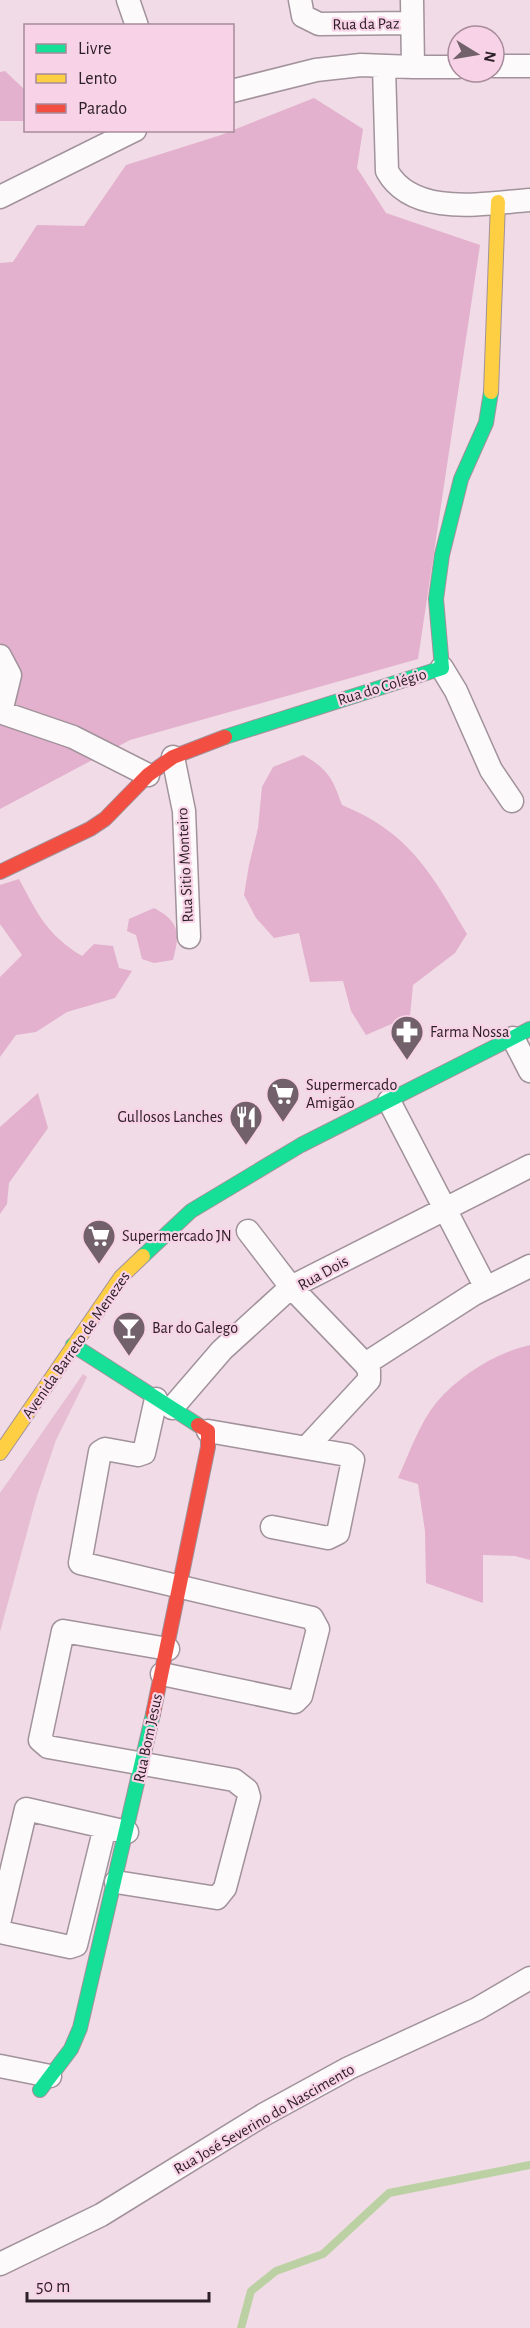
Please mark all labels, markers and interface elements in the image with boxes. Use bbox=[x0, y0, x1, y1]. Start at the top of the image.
street label: Rua da Paz bbox=[332, 15, 400, 33]
legend bbox=[24, 24, 234, 132]
north arrow bbox=[446, 24, 506, 84]
text: Livre bbox=[78, 40, 112, 58]
text: N bbox=[481, 50, 499, 64]
text: Lento bbox=[78, 70, 117, 88]
text: Parado bbox=[78, 100, 127, 118]
street label: Rua do Colégio bbox=[336, 666, 428, 708]
street label: Rua Sitio Monteiro bbox=[174, 807, 196, 923]
pharmacy icon: Farma Nossa bbox=[389, 1014, 425, 1061]
place label: Farma Nossa bbox=[430, 1024, 509, 1040]
supermarket icon: Supermercado Amigão bbox=[265, 1076, 301, 1123]
place label: Supermercado Amigão bbox=[306, 1077, 397, 1111]
restaurant icon: Gullosos Lanches bbox=[228, 1099, 264, 1146]
place label: Gullosos Lanches bbox=[118, 1109, 223, 1125]
supermarket icon: Supermercado JN bbox=[81, 1218, 117, 1265]
place label: Supermercado JN bbox=[122, 1228, 232, 1244]
street label: Rua Dois bbox=[295, 1253, 351, 1293]
street label: Avenida Barreto de Menezes bbox=[19, 1268, 133, 1421]
bar icon: Bar do Galego bbox=[111, 1310, 147, 1357]
place label: Bar do Galego bbox=[152, 1320, 238, 1336]
street label: Rua Bom Jesus bbox=[131, 1692, 165, 1784]
street label: Rua José Severino do Nascimento bbox=[171, 2061, 357, 2177]
scale bar bbox=[27, 2265, 208, 2303]
text: 50 m bbox=[36, 2278, 70, 2296]

